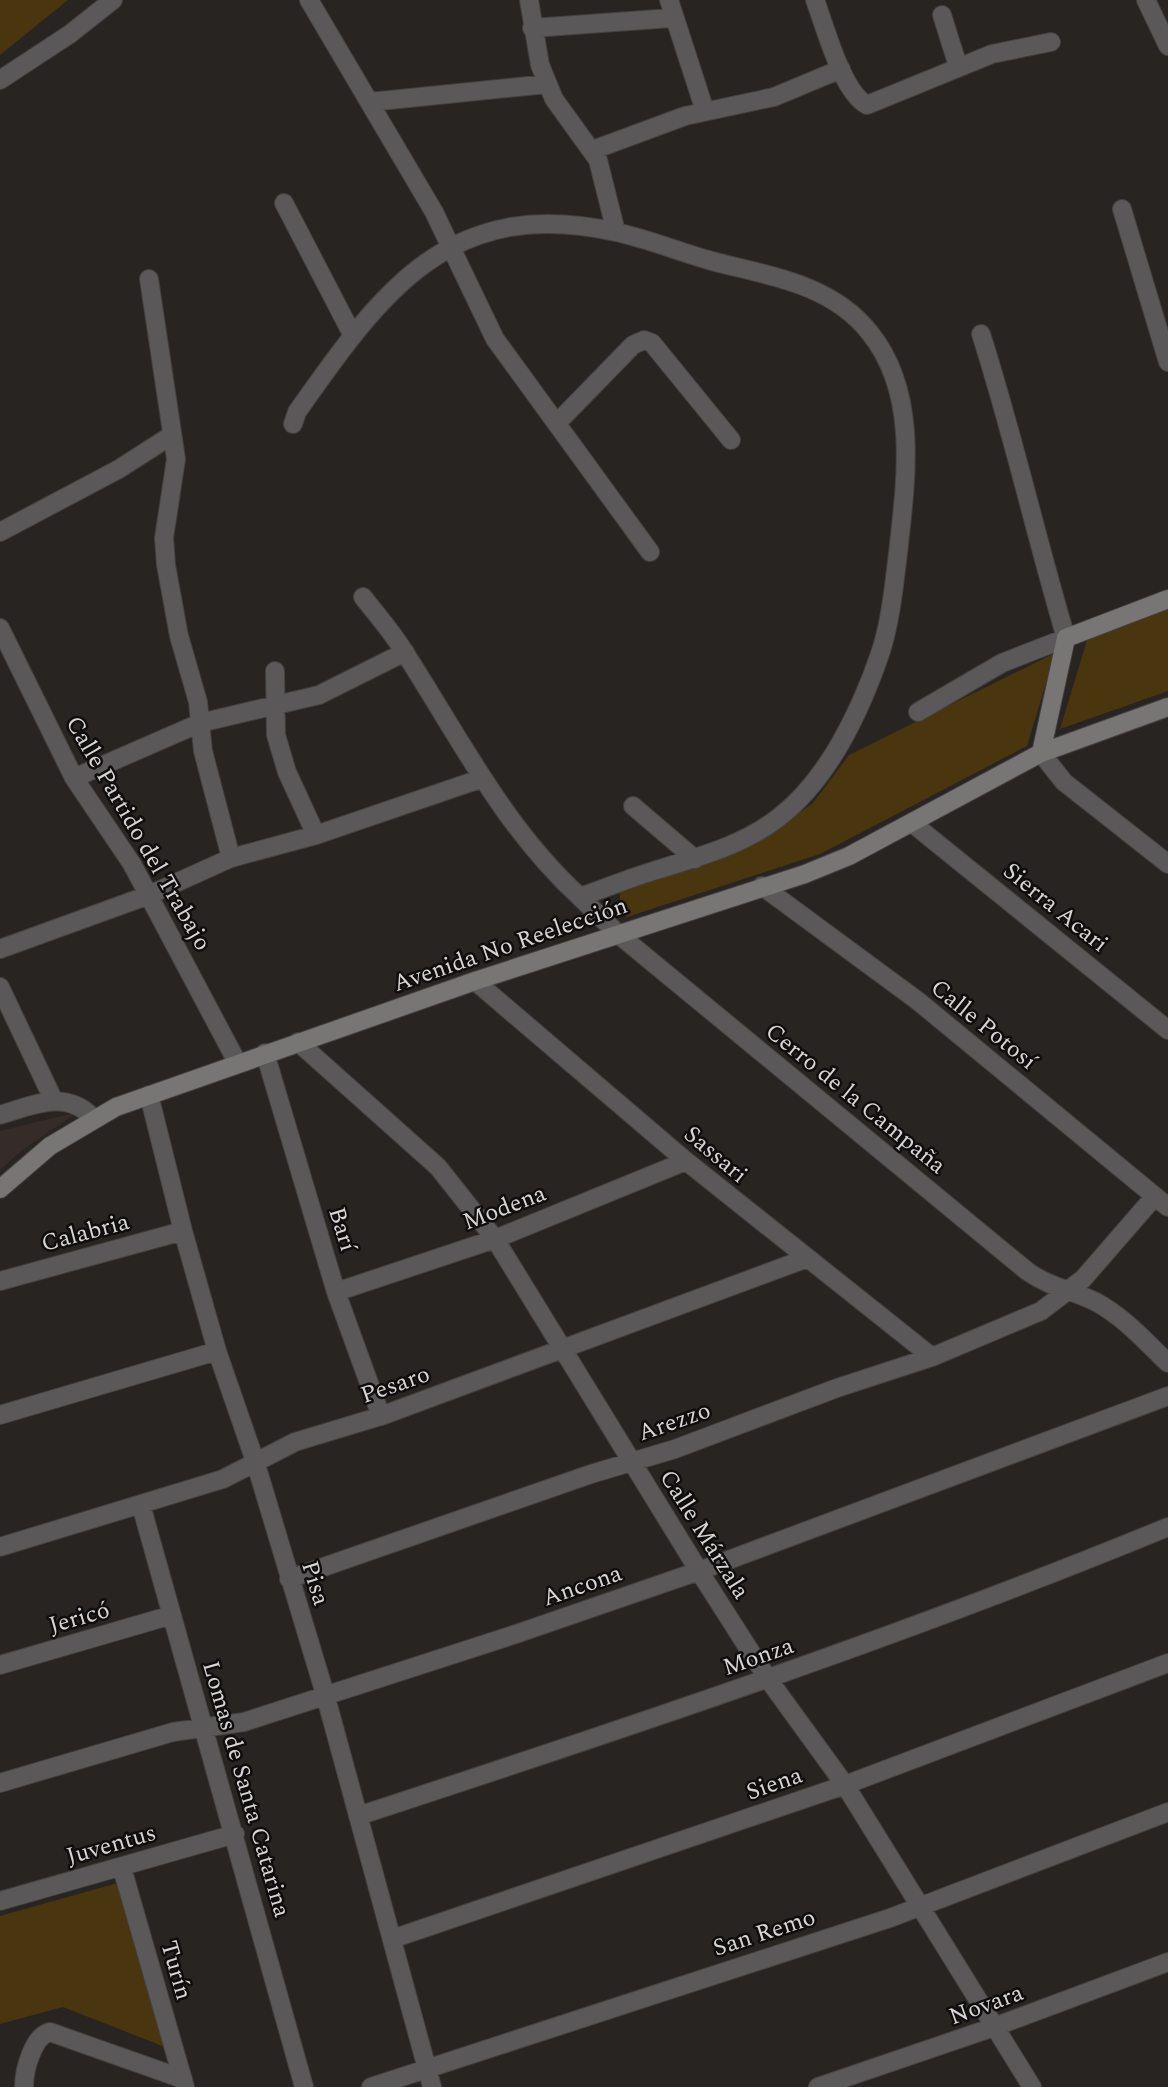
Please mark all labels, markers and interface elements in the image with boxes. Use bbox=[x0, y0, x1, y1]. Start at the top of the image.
street label: Calle Partido del Trabajo bbox=[56, 709, 220, 958]
street label: Sierra Acari bbox=[995, 854, 1116, 962]
street label: Avenida No Reelección bbox=[388, 888, 633, 1002]
street label: Calle Potosí bbox=[922, 971, 1046, 1080]
street label: Cerro de la Campaña bbox=[757, 1014, 954, 1183]
street label: Sassari bbox=[675, 1117, 755, 1192]
street label: Modena bbox=[457, 1175, 552, 1240]
street label: Barí bbox=[318, 1203, 366, 1257]
street label: Calabria bbox=[37, 1204, 134, 1262]
street label: Pesaro bbox=[356, 1356, 435, 1414]
street label: Arezzo bbox=[633, 1393, 716, 1451]
street label: Calle Márzala bbox=[650, 1463, 759, 1607]
street label: Ancona bbox=[538, 1555, 627, 1616]
street label: Pisa bbox=[291, 1557, 339, 1610]
street label: Jericó bbox=[45, 1592, 114, 1644]
street label: Monza bbox=[718, 1628, 799, 1686]
street label: Lomas de Santa Catarina bbox=[192, 1657, 300, 1922]
street label: Siena bbox=[741, 1757, 808, 1810]
street label: Juventus bbox=[62, 1815, 160, 1875]
street label: San Remo bbox=[708, 1899, 820, 1966]
street label: Turín bbox=[150, 1936, 202, 2004]
street label: Novara bbox=[944, 1975, 1029, 2035]

